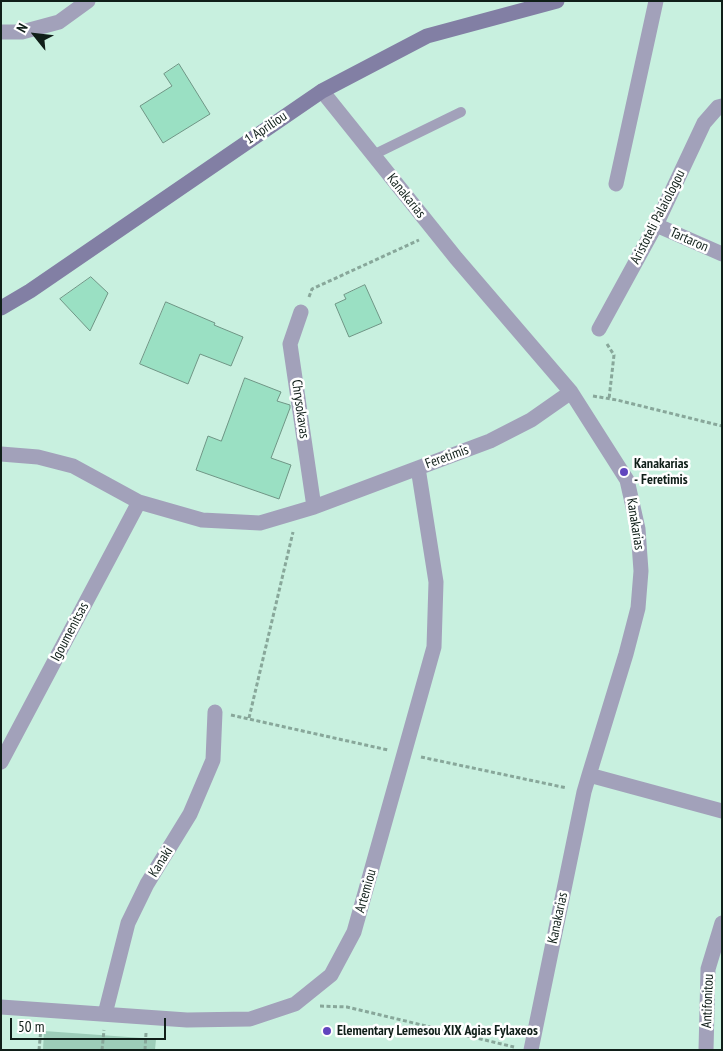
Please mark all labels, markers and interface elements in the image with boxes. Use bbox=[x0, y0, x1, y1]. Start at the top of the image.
north arrow bbox=[10, 10, 60, 60]
text: N bbox=[12, 20, 32, 35]
street label: 1 Apriliou bbox=[242, 108, 290, 148]
street label: Aristoteli Palaiologou bbox=[627, 167, 689, 267]
street label: Kanakarias bbox=[383, 170, 429, 222]
street label: Tartaron bbox=[667, 224, 711, 256]
street label: Chrysokavas bbox=[288, 378, 312, 440]
street label: Feretimis bbox=[423, 441, 471, 473]
place label: Kanakarias - Feretimis bbox=[634, 456, 688, 488]
marker: Kanakarias - Feretimis bbox=[618, 466, 630, 478]
street label: Kanakarias bbox=[623, 497, 647, 551]
street label: Igoumenitsas bbox=[47, 600, 93, 664]
street label: Kanaki bbox=[145, 844, 177, 880]
street label: Artemiou bbox=[352, 867, 380, 915]
street label: Kanakarias bbox=[544, 891, 572, 945]
street label: Antifonitou bbox=[699, 974, 717, 1028]
scale bar bbox=[12, 1008, 169, 1040]
text: 50 m bbox=[18, 1017, 44, 1036]
place label: Elementary Lemesou XIX Agias Fylaxeos bbox=[337, 1023, 538, 1039]
marker: Elementary Lemesou XIX Agias Fylaxeos bbox=[321, 1025, 333, 1037]

